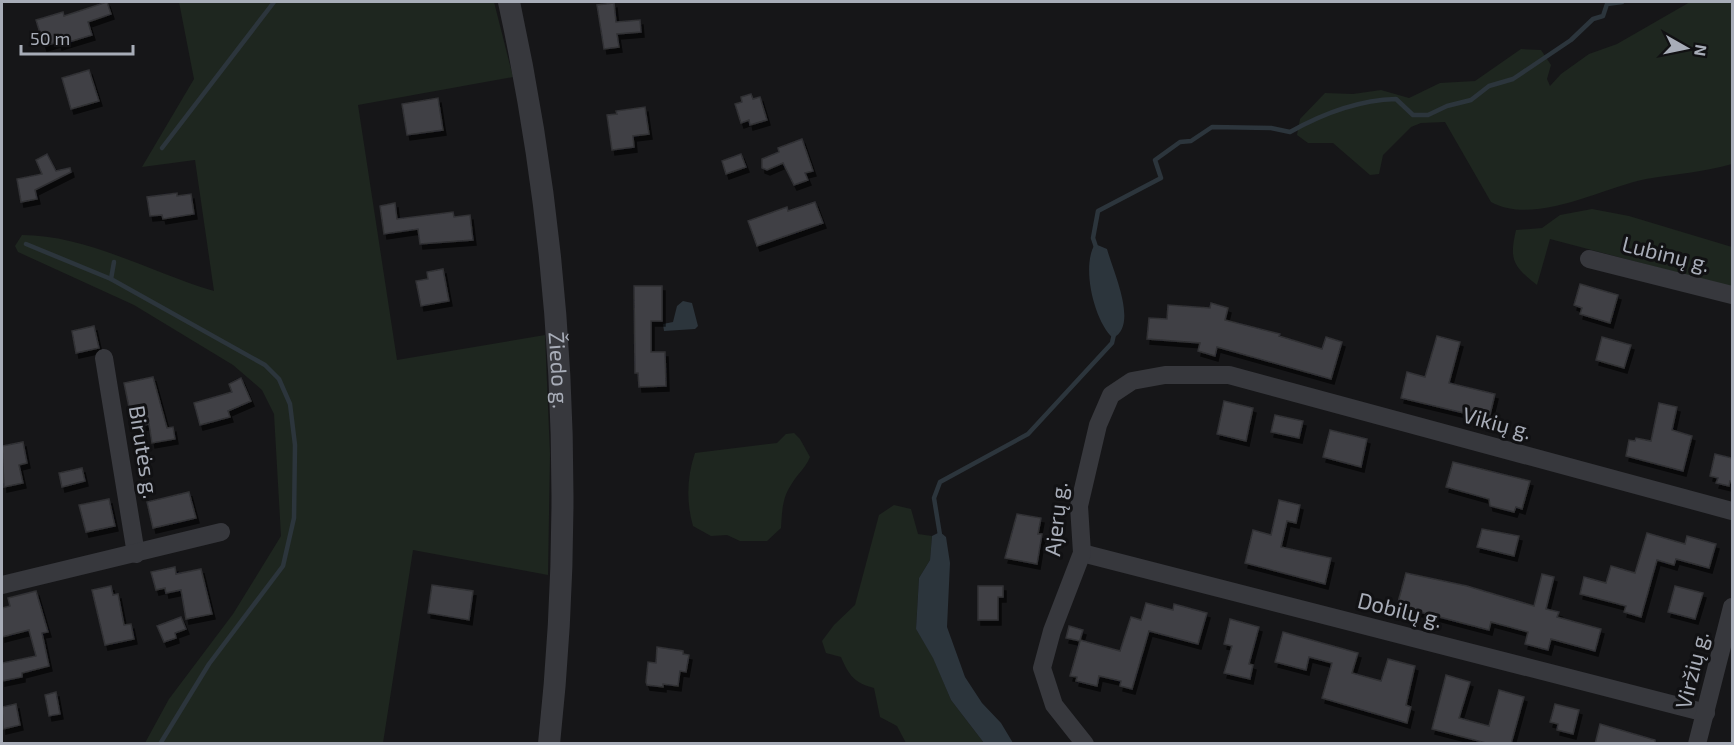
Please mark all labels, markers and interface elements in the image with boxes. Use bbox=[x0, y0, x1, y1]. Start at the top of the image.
scale bar bbox=[21, 18, 134, 56]
north arrow bbox=[1656, 18, 1716, 78]
text: 50 m bbox=[30, 27, 70, 49]
text: N bbox=[1691, 43, 1712, 58]
street label: Lubinų g. bbox=[1620, 230, 1713, 276]
street label: Žiedo g. bbox=[545, 331, 575, 409]
street label: Vikių g. bbox=[1460, 400, 1535, 444]
street label: Birutės g. bbox=[125, 403, 165, 500]
street label: Ajerų g. bbox=[1038, 480, 1073, 557]
street label: Dobilų g. bbox=[1355, 586, 1445, 632]
street label: Viržių g. bbox=[1669, 628, 1713, 711]

